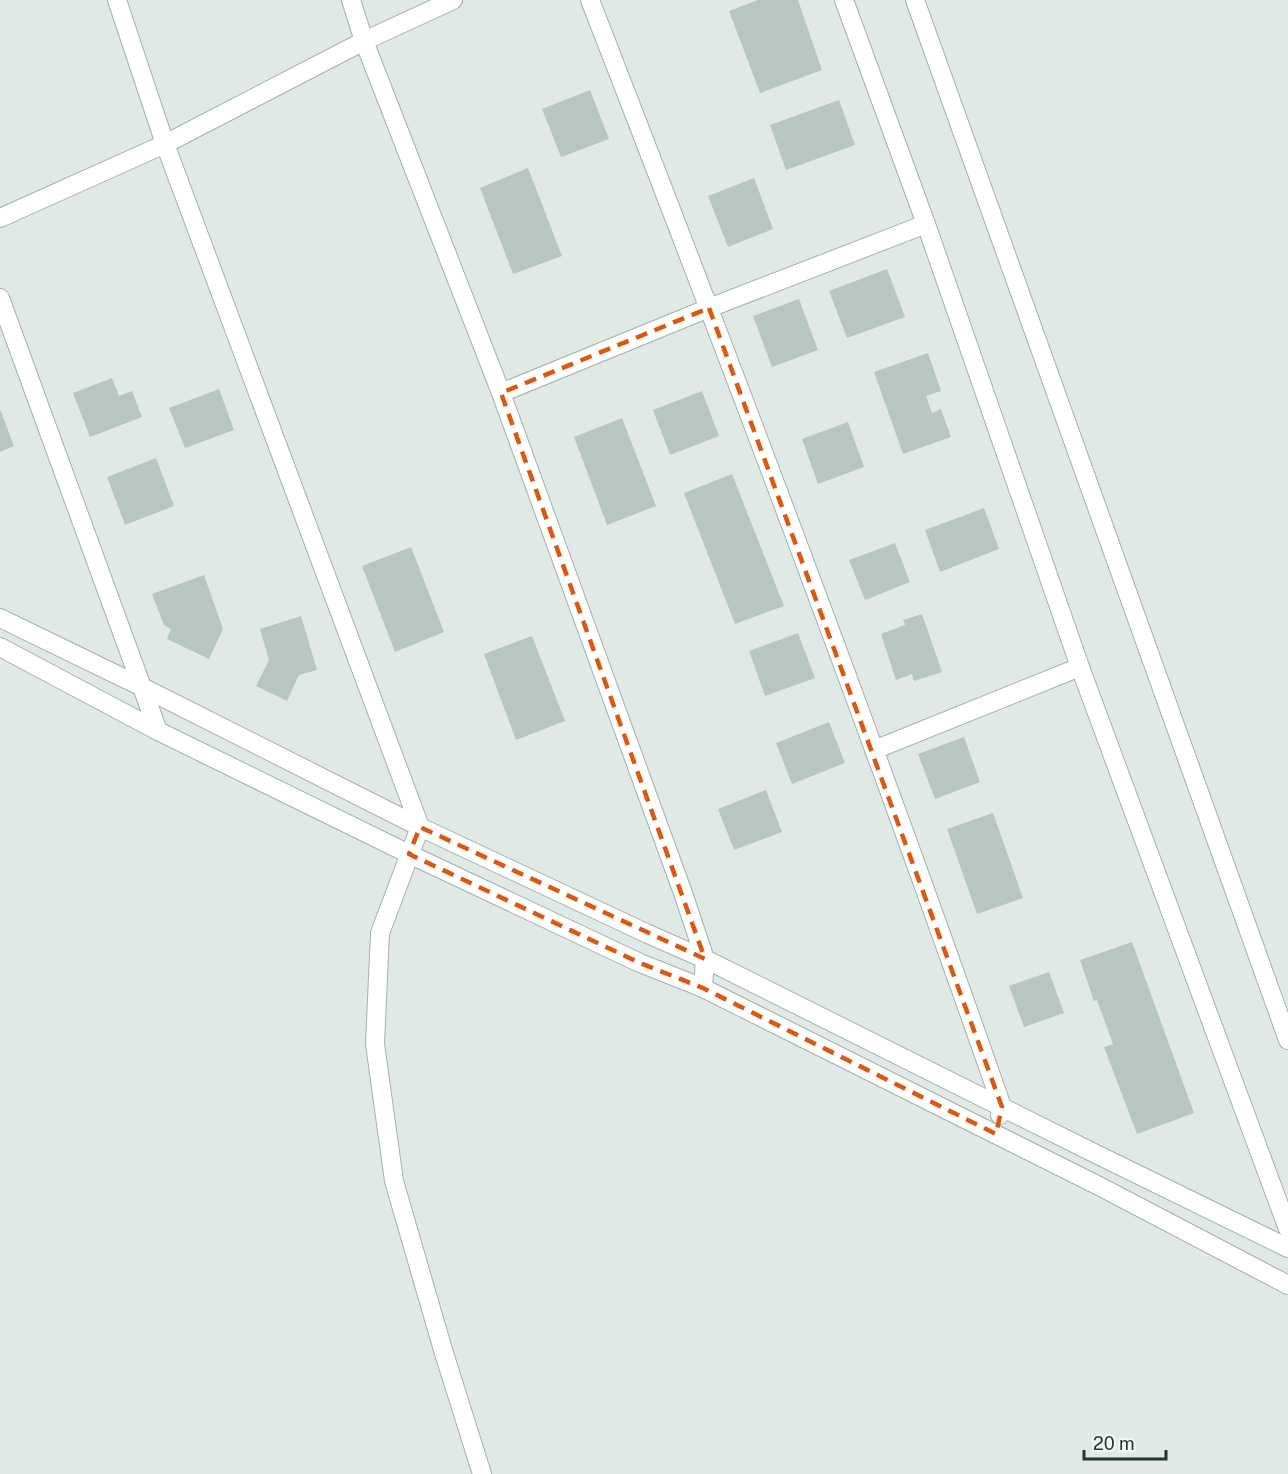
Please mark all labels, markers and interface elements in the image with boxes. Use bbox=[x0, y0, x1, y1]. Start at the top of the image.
scale bar bbox=[1084, 1423, 1166, 1461]
text: 20 m bbox=[1093, 1433, 1135, 1454]

